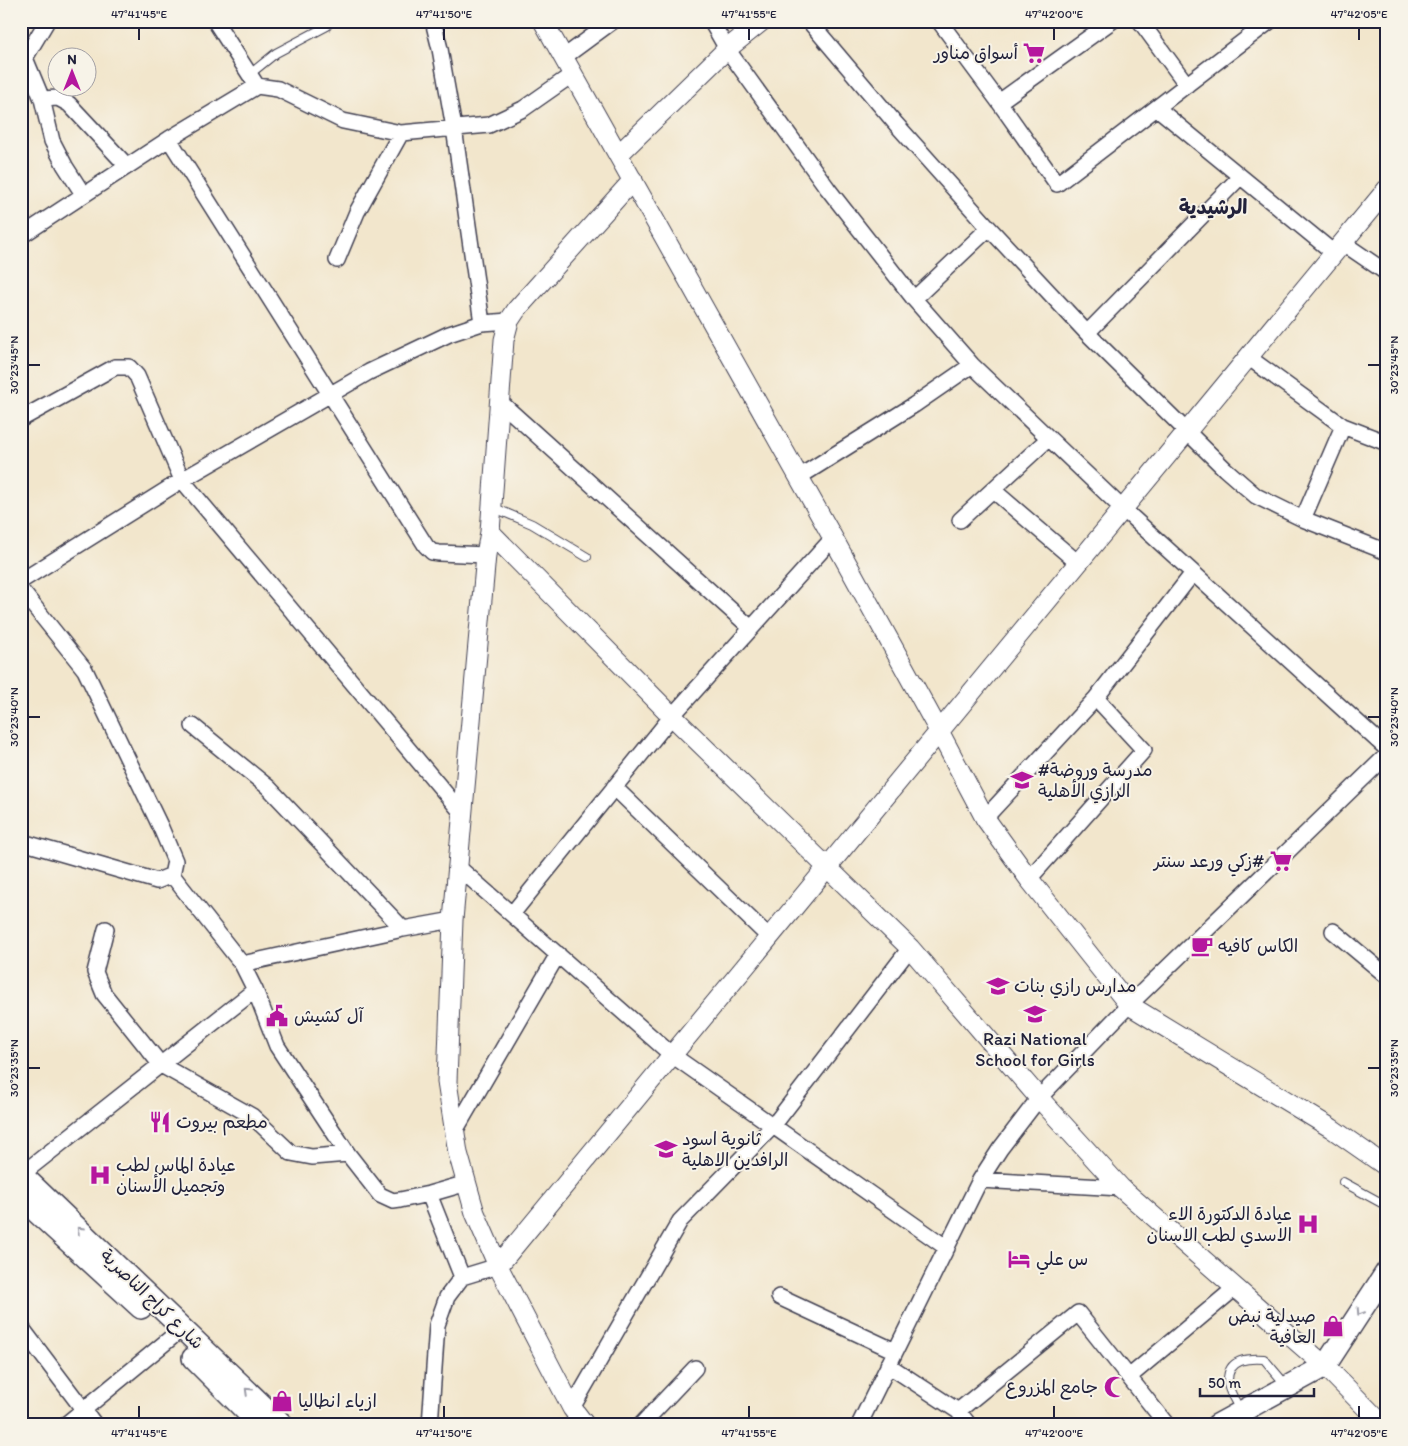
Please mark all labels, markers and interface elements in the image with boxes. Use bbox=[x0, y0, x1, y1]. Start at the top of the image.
text: 47°41'45"E bbox=[111, 7, 167, 21]
text: 47°41'50"E bbox=[416, 7, 473, 21]
text: 47°41'55"E bbox=[721, 7, 777, 21]
text: 47°42'00"E bbox=[1025, 7, 1083, 21]
text: 47°42'05"E bbox=[1330, 7, 1388, 21]
supermarket icon: أسواق مناور bbox=[1021, 40, 1047, 66]
place label: أسواق مناور bbox=[932, 42, 1019, 64]
north arrow bbox=[48, 48, 98, 98]
text: N bbox=[67, 51, 77, 68]
district label: الرشيدية bbox=[1179, 195, 1247, 219]
text: 30°23'45"N bbox=[7, 336, 21, 394]
text: 30°23'45"N bbox=[1387, 336, 1401, 394]
text: 30°23'40"N bbox=[7, 687, 21, 747]
text: 30°23'40"N bbox=[1387, 687, 1401, 747]
place label: #مدرسة وروضة الرازي الأهلية bbox=[1038, 759, 1153, 804]
school or university icon: #مدرسة وروضة الرازي الأهلية bbox=[1009, 767, 1035, 793]
supermarket icon: زكي ورعد سنتر# bbox=[1268, 848, 1294, 874]
place label: زكي ورعد سنتر# bbox=[1152, 850, 1264, 877]
cafe icon: الكاس كافيه bbox=[1189, 933, 1215, 959]
place label: الكاس كافيه bbox=[1218, 935, 1298, 957]
school or university icon: مدارس رازي بنات bbox=[985, 973, 1011, 999]
place label: مدارس رازي بنات bbox=[1014, 975, 1137, 999]
school or university icon: Razi National School for Girls bbox=[1022, 1001, 1048, 1027]
public building icon: آل كشيش bbox=[264, 1003, 290, 1029]
place label: آل كشيش bbox=[294, 1005, 365, 1027]
place label: Razi National School for Girls bbox=[975, 1028, 1095, 1071]
text: 30°23'35"N bbox=[7, 1039, 21, 1097]
text: 30°23'35"N bbox=[1387, 1039, 1401, 1097]
restaurant icon: مطعم بيروت bbox=[147, 1109, 173, 1135]
place label: مطعم بيروت bbox=[176, 1111, 268, 1136]
place label: ثانوية اسود الرافدين الاهلية bbox=[682, 1128, 788, 1171]
school or university icon: ثانوية اسود الرافدين الاهلية bbox=[653, 1136, 679, 1162]
place label: عيادة الماس لطب وتجميل الأسنان bbox=[116, 1154, 236, 1197]
hospital icon: عيادة الماس لطب وتجميل الأسنان bbox=[87, 1162, 113, 1188]
place label: عيادة الدكتورة الاء الاسدي لطب الاسنان bbox=[1147, 1203, 1292, 1248]
hospital icon: عيادة الدكتورة الاء الاسدي لطب الاسنان bbox=[1295, 1211, 1321, 1237]
one-way arrow bbox=[77, 1227, 86, 1236]
street label: شارع كراج الناصرية bbox=[95, 1244, 208, 1355]
hotel icon: س علي bbox=[1006, 1246, 1032, 1272]
place label: س علي bbox=[1036, 1248, 1088, 1275]
place label: صيدلية نبض العافية bbox=[1228, 1305, 1316, 1348]
one-way arrow bbox=[1357, 1307, 1366, 1316]
shop icon: صيدلية نبض العافية bbox=[1320, 1313, 1346, 1339]
scale bar bbox=[1200, 1366, 1314, 1398]
mosque icon: جامع المزروع bbox=[1102, 1374, 1128, 1400]
text: 50 m bbox=[1208, 1374, 1241, 1392]
place label: جامع المزروع bbox=[1005, 1376, 1098, 1400]
one-way arrow bbox=[245, 1388, 254, 1397]
shop icon: ازياء انطاليا bbox=[269, 1388, 295, 1414]
place label: ازياء انطاليا bbox=[298, 1390, 377, 1412]
text: 47°41'45"E bbox=[111, 1426, 167, 1440]
text: 47°41'50"E bbox=[416, 1426, 473, 1440]
text: 47°41'55"E bbox=[721, 1426, 777, 1440]
text: 47°42'00"E bbox=[1025, 1426, 1083, 1440]
text: 47°42'05"E bbox=[1330, 1426, 1388, 1440]

